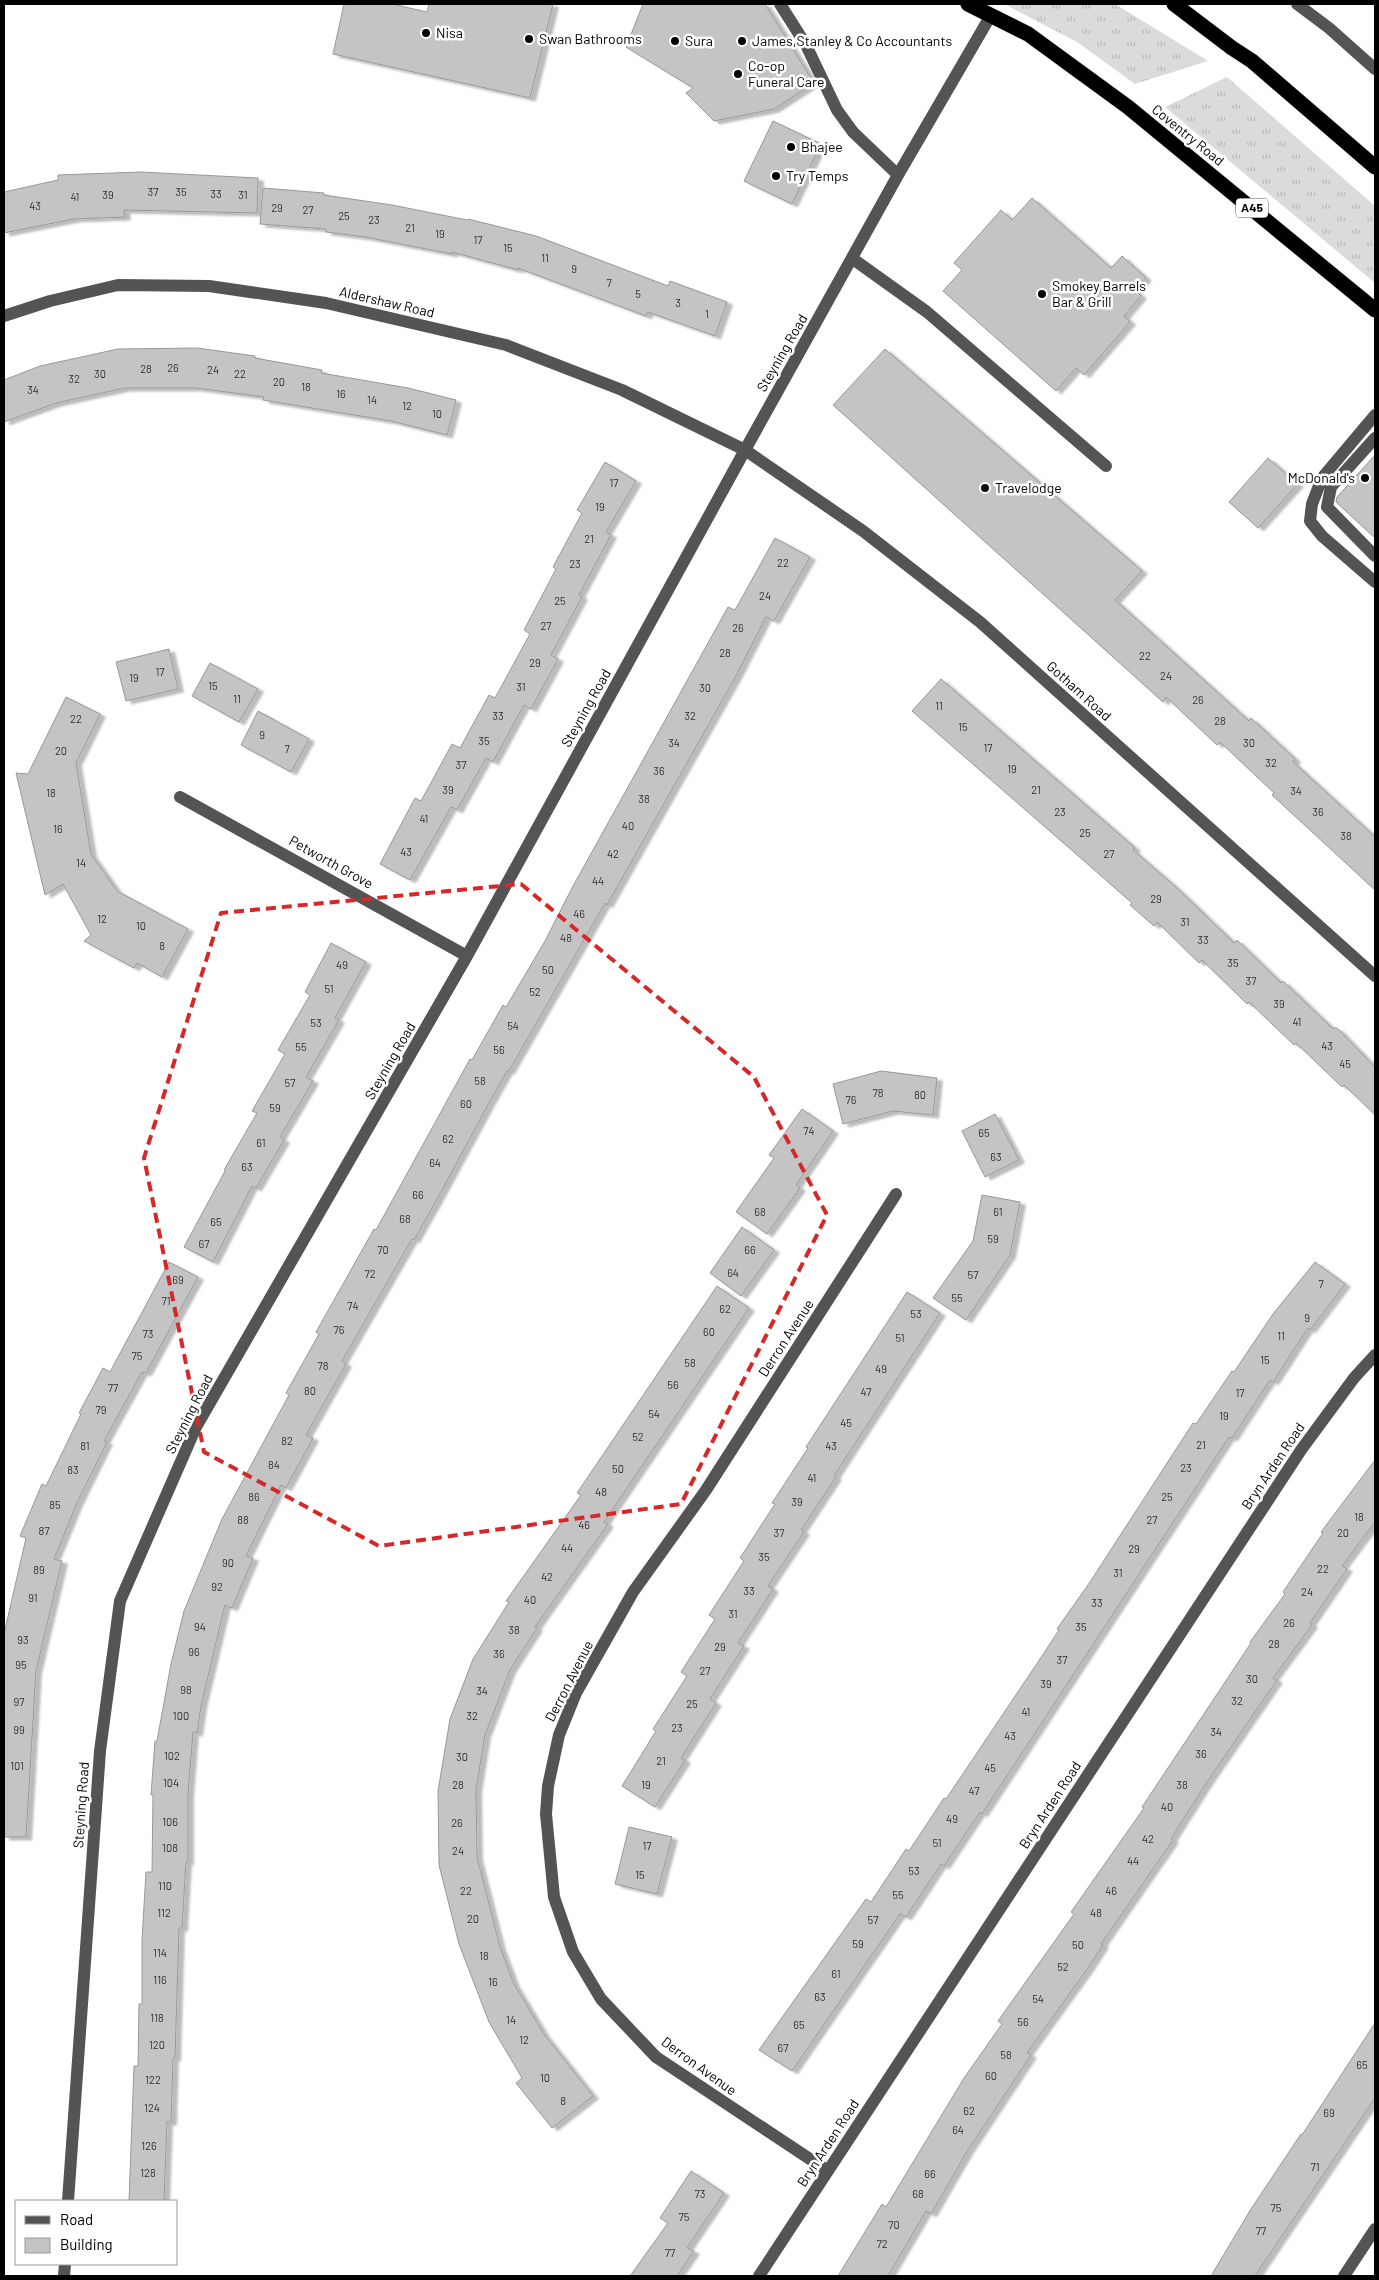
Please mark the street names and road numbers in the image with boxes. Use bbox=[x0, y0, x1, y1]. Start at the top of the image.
street label: Coventry Road bbox=[1149, 100, 1228, 169]
road number: A45 bbox=[1236, 198, 1268, 218]
street label: Aldershaw Road bbox=[338, 282, 436, 321]
street label: Steyning Road bbox=[753, 311, 811, 395]
street label: Gotham Road bbox=[1043, 657, 1115, 724]
street label: Steyning Road bbox=[557, 666, 614, 750]
street label: Petworth Grove bbox=[286, 831, 376, 892]
street label: Steyning Road bbox=[361, 1019, 419, 1103]
street label: Derron Avenue bbox=[754, 1296, 817, 1380]
street label: Steyning Road bbox=[161, 1371, 216, 1456]
street label: Bryn Arden Road bbox=[1237, 1419, 1308, 1512]
street label: Derron Avenue bbox=[541, 1637, 596, 1724]
street label: Bryn Arden Road bbox=[1015, 1758, 1084, 1852]
street label: Steyning Road bbox=[69, 1761, 92, 1849]
street label: Derron Avenue bbox=[658, 2033, 740, 2099]
street label: Bryn Arden Road bbox=[793, 2096, 862, 2190]

